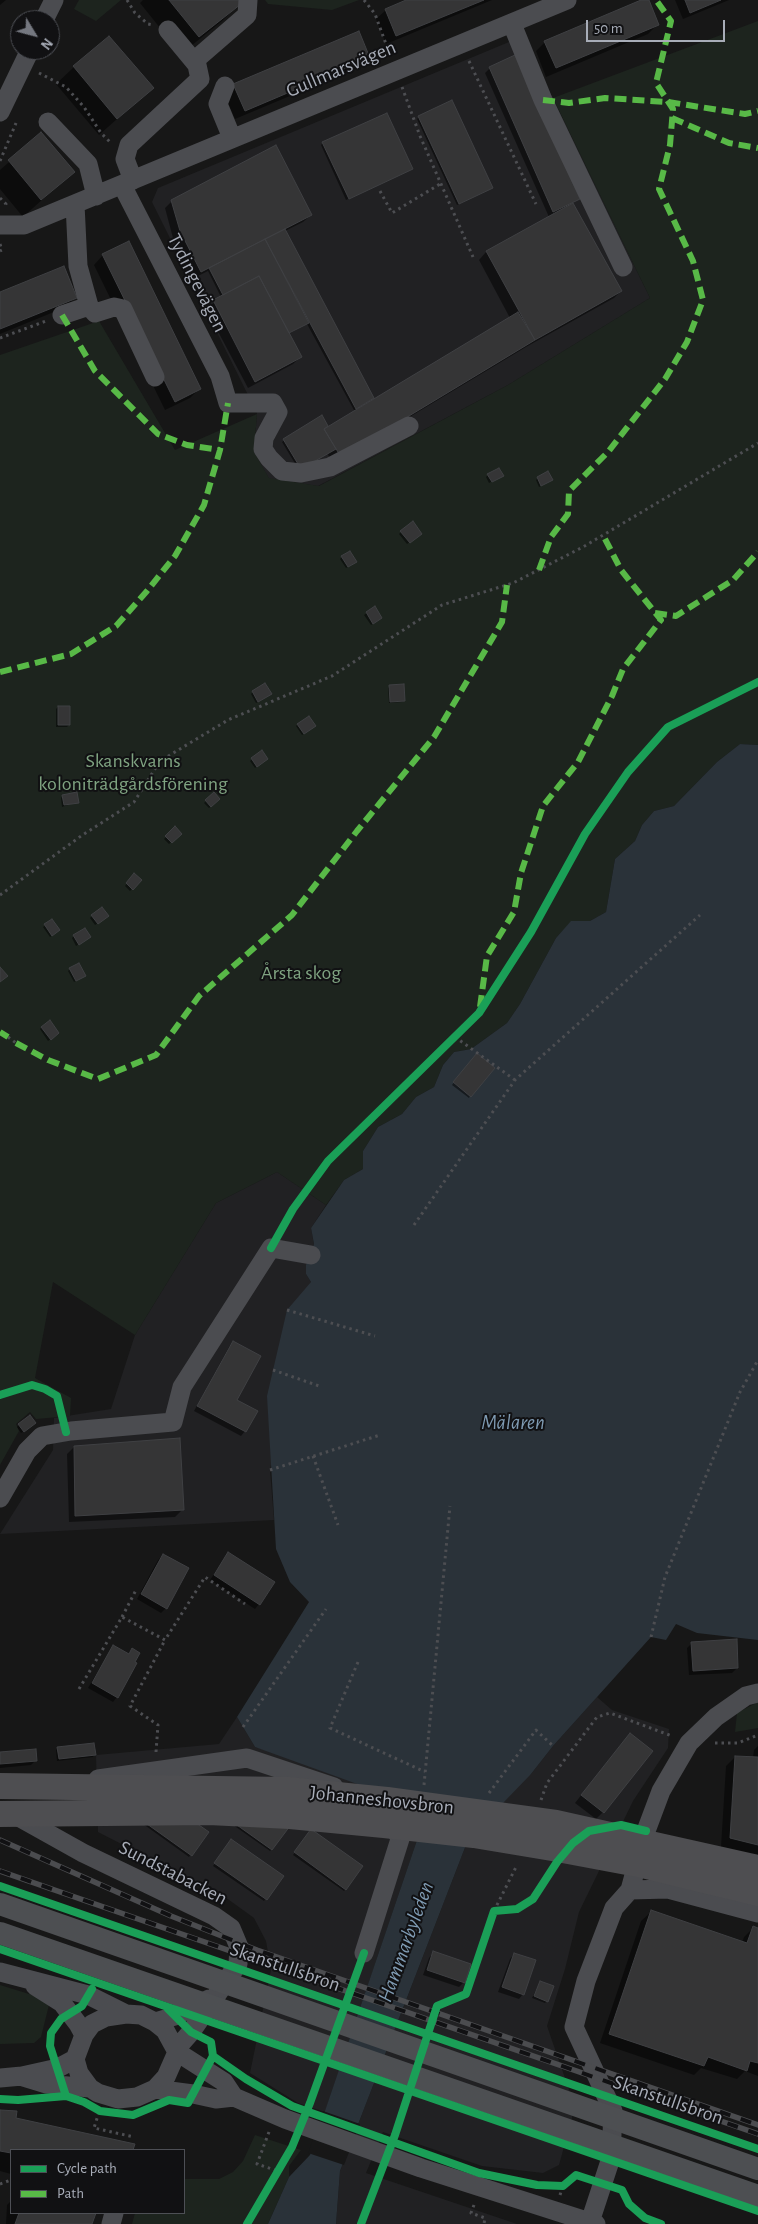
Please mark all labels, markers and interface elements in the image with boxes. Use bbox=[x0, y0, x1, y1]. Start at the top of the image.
north arrow bbox=[10, 10, 60, 60]
scale bar bbox=[588, 10, 727, 42]
text: 50 m bbox=[594, 21, 623, 36]
text: N bbox=[38, 35, 55, 52]
street label: Gullmarsvägen bbox=[282, 35, 400, 103]
street label: Tydingevägen bbox=[162, 229, 232, 337]
park label: Skanskvarns koloniträdgårdsförening bbox=[38, 749, 228, 796]
park label: Årsta skog bbox=[261, 961, 341, 985]
water label: Mälaren bbox=[481, 1410, 545, 1436]
street label: Johanneshovsbron bbox=[309, 1781, 455, 1819]
street label: Sundstabacken bbox=[115, 1835, 231, 1911]
water label: Hammarbyleden bbox=[373, 1878, 439, 2006]
street label: Skanstullsbron bbox=[227, 1937, 343, 1997]
street label: Skanstullsbron bbox=[610, 2070, 726, 2130]
legend bbox=[10, 2149, 185, 2214]
text: Cycle path bbox=[57, 2161, 117, 2176]
text: Path bbox=[57, 2186, 84, 2201]

